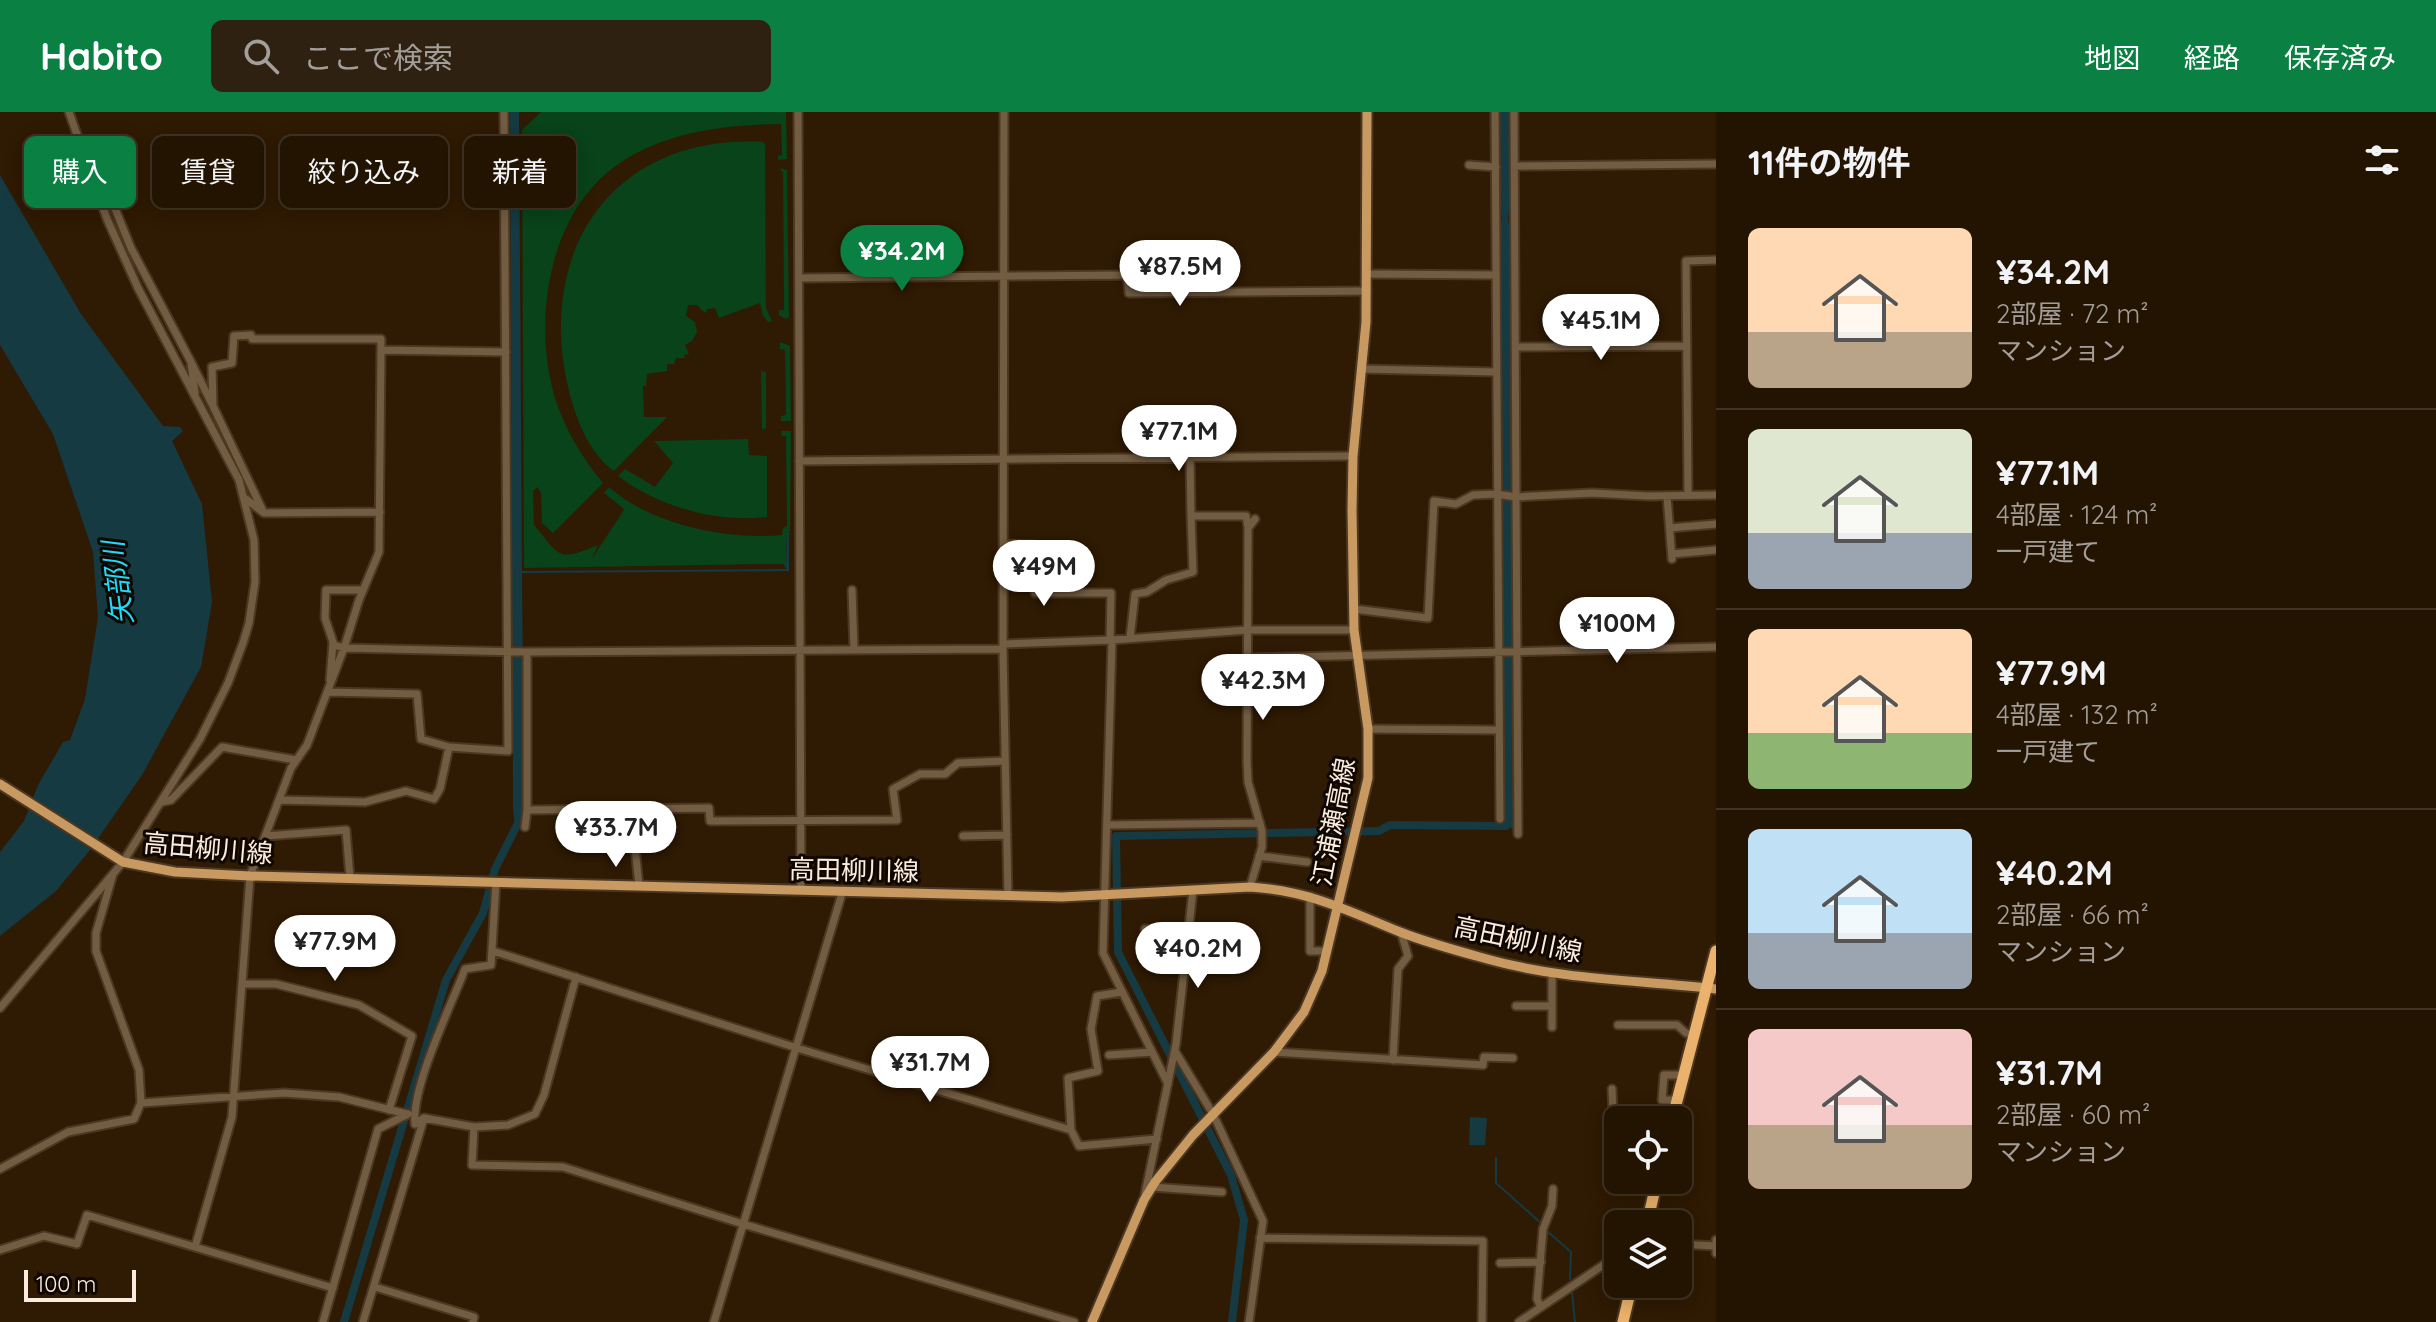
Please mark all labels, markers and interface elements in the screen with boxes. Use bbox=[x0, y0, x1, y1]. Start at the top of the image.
search box bbox=[211, 20, 771, 92]
text: Habito bbox=[40, 32, 163, 80]
icon: search bbox=[239, 34, 283, 78]
text: ここで検索 bbox=[303, 39, 453, 77]
text: 地図 bbox=[2084, 40, 2140, 75]
text: 経路 bbox=[2184, 40, 2240, 75]
text: 保存済み bbox=[2284, 40, 2396, 75]
chip: 購入 bbox=[24, 136, 136, 208]
chip: 賃貸 bbox=[152, 136, 264, 208]
chip: 絞り込み bbox=[280, 136, 448, 208]
chip: 新着 bbox=[464, 136, 576, 208]
icon: filters bbox=[2360, 138, 2404, 182]
text: 11件の物件 bbox=[1748, 141, 1910, 184]
pin: ¥34.2M bbox=[837, 225, 967, 293]
text: ¥34.2M bbox=[858, 234, 946, 267]
pin: ¥87.5M bbox=[1115, 240, 1245, 308]
text: ¥87.5M bbox=[1138, 249, 1222, 282]
text: ¥34.2M bbox=[1996, 250, 2110, 293]
icon: home bbox=[1812, 260, 1908, 356]
pin: ¥45.1M bbox=[1536, 294, 1666, 362]
text: 2部屋 · 72 m² bbox=[1996, 297, 2148, 330]
text: ¥45.1M bbox=[1560, 303, 1642, 336]
text: マンション bbox=[1996, 334, 2126, 367]
pin: ¥77.1M bbox=[1114, 405, 1244, 473]
text: ¥77.1M bbox=[1140, 414, 1218, 447]
text: ¥77.1M bbox=[1996, 451, 2099, 494]
icon: home bbox=[1812, 461, 1908, 557]
text: 4部屋 · 124 m² bbox=[1996, 498, 2157, 531]
text: 一戸建て bbox=[1996, 535, 2100, 568]
water label: 矢部川 bbox=[94, 536, 139, 627]
pin: ¥49M bbox=[997, 540, 1091, 608]
text: ¥49M bbox=[1011, 549, 1077, 582]
pin: ¥100M bbox=[1561, 597, 1673, 665]
text: ¥100M bbox=[1578, 606, 1656, 639]
text: ¥77.9M bbox=[1996, 651, 2107, 694]
pin: ¥42.3M bbox=[1198, 654, 1328, 722]
icon: home bbox=[1812, 661, 1908, 757]
text: ¥42.3M bbox=[1219, 663, 1307, 696]
text: 4部屋 · 132 m² bbox=[1996, 698, 2158, 731]
text: 一戸建て bbox=[1996, 735, 2100, 768]
street label: 江浦瀬高線 bbox=[1304, 755, 1362, 889]
pin: ¥33.7M bbox=[551, 801, 681, 869]
text: ¥33.7M bbox=[573, 810, 659, 843]
street label: 高田柳川線 bbox=[142, 826, 274, 870]
text: ¥40.2M bbox=[1996, 851, 2113, 894]
street label: 高田柳川線 bbox=[789, 852, 919, 888]
icon: home bbox=[1812, 861, 1908, 957]
text: 2部屋 · 66 m² bbox=[1996, 898, 2149, 931]
street label: 高田柳川線 bbox=[1451, 909, 1585, 969]
pin: ¥77.9M bbox=[270, 915, 400, 983]
pin: ¥40.2M bbox=[1133, 922, 1263, 990]
text: ¥77.9M bbox=[293, 924, 377, 957]
text: ¥40.2M bbox=[1153, 931, 1243, 964]
text: マンション bbox=[1996, 935, 2126, 968]
pin: ¥31.7M bbox=[865, 1036, 995, 1104]
text: ¥31.7M bbox=[889, 1045, 971, 1078]
text: ¥31.7M bbox=[1996, 1051, 2103, 1094]
icon: home bbox=[1812, 1061, 1908, 1157]
text: 2部屋 · 60 m² bbox=[1996, 1098, 2150, 1131]
map controls bbox=[1604, 1106, 1692, 1298]
button: locate bbox=[1604, 1106, 1692, 1194]
text: マンション bbox=[1996, 1135, 2126, 1168]
button: layers bbox=[1604, 1210, 1692, 1298]
scale bar bbox=[24, 1266, 136, 1302]
text: 100 m bbox=[36, 1270, 96, 1298]

